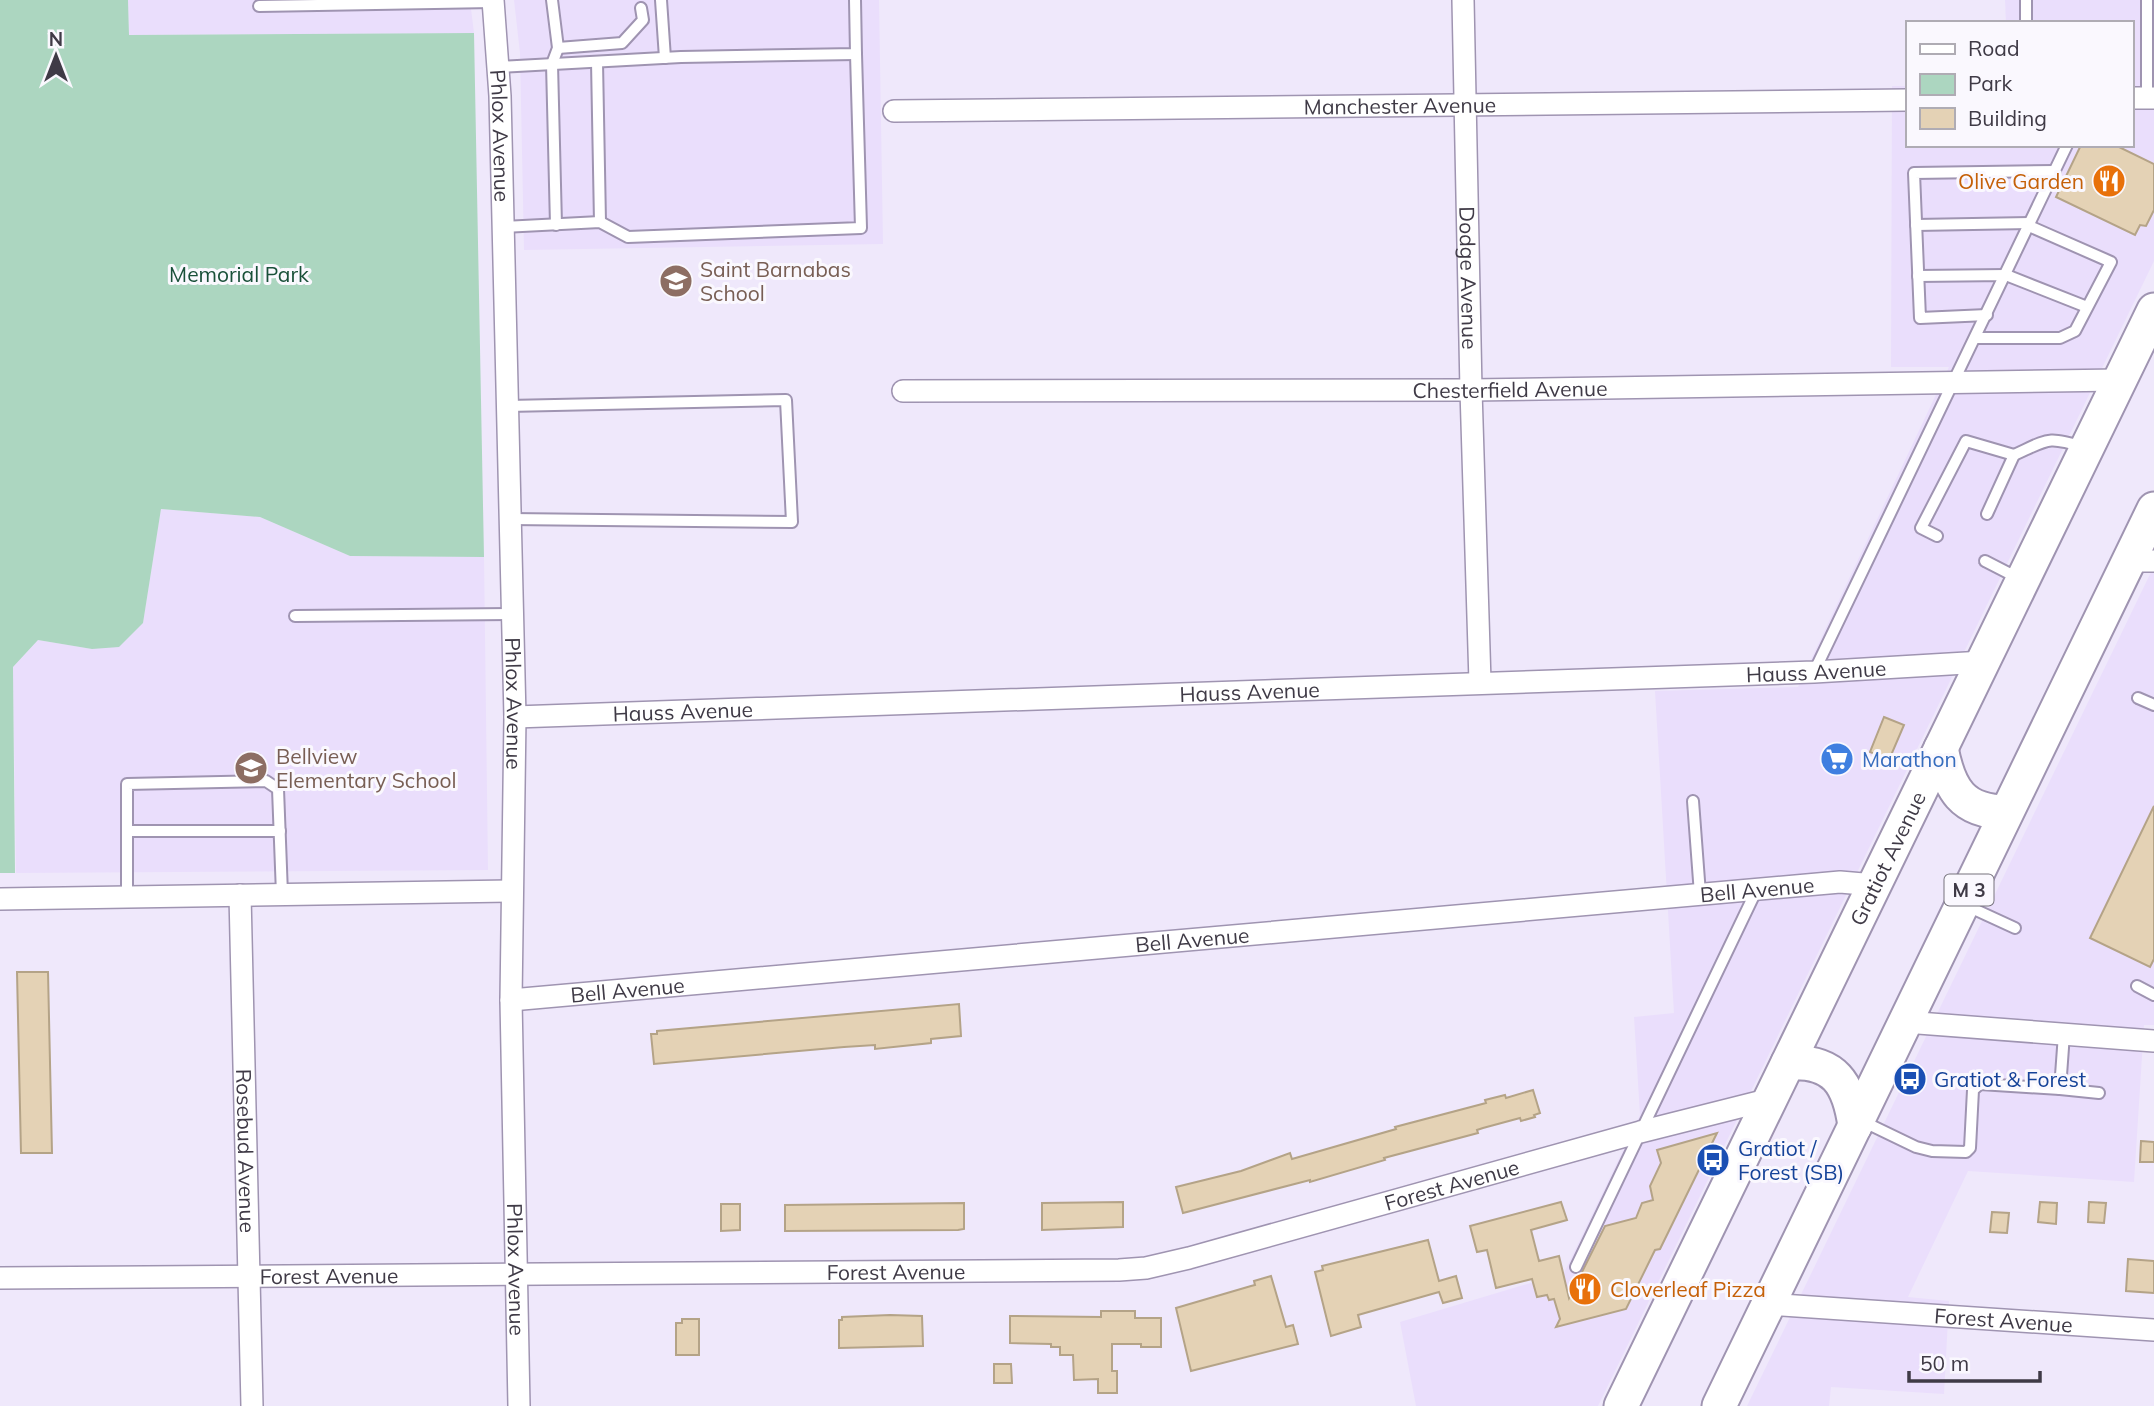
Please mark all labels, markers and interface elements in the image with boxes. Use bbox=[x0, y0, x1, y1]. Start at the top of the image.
north arrow bbox=[21, 21, 91, 91]
legend bbox=[1906, 21, 2133, 147]
text: N bbox=[49, 27, 63, 51]
text: Road bbox=[1968, 35, 2019, 61]
street label: Phlox Avenue bbox=[485, 69, 516, 202]
text: Park bbox=[1968, 70, 2012, 96]
street label: Manchester Avenue bbox=[1304, 91, 1496, 120]
text: Building bbox=[1968, 105, 2047, 131]
restaurant icon: Olive Garden bbox=[2090, 162, 2128, 200]
place label: Olive Garden bbox=[1958, 168, 2084, 194]
street label: Dodge Avenue bbox=[1454, 206, 1483, 350]
place label: Saint Barnabas School bbox=[700, 256, 851, 306]
park label: Memorial Park bbox=[169, 261, 309, 287]
school or university icon: Saint Barnabas School bbox=[657, 262, 695, 300]
street label: Chesterfield Avenue bbox=[1412, 375, 1608, 403]
street label: Phlox Avenue bbox=[500, 637, 528, 770]
street label: Hauss Avenue bbox=[1746, 655, 1887, 687]
street label: Hauss Avenue bbox=[1179, 676, 1320, 707]
street label: Hauss Avenue bbox=[612, 696, 753, 727]
supermarket icon: Marathon bbox=[1818, 740, 1856, 778]
place label: Bellview Elementary School bbox=[276, 743, 457, 793]
place label: Marathon bbox=[1862, 746, 1957, 772]
school or university icon: Bellview Elementary School bbox=[232, 749, 270, 787]
street label: Gratiot Avenue bbox=[1844, 787, 1931, 930]
street label: Bell Avenue bbox=[1699, 871, 1815, 907]
road number: M 3 bbox=[1944, 874, 1994, 906]
street label: Bell Avenue bbox=[1134, 921, 1250, 958]
street label: Bell Avenue bbox=[569, 972, 686, 1008]
bus stop icon: Gratiot & Forest bbox=[1891, 1060, 1929, 1098]
place label: Gratiot & Forest bbox=[1934, 1066, 2086, 1092]
street label: Rosebud Avenue bbox=[231, 1069, 261, 1233]
place label: Gratiot / Forest (SB) bbox=[1738, 1135, 1844, 1185]
bus stop icon: Gratiot / Forest (SB) bbox=[1694, 1141, 1732, 1179]
street label: Forest Avenue bbox=[1381, 1153, 1522, 1216]
street label: Phlox Avenue bbox=[502, 1203, 531, 1336]
street label: Forest Avenue bbox=[827, 1258, 965, 1285]
street label: Forest Avenue bbox=[260, 1262, 398, 1289]
restaurant icon: Cloverleaf Pizza bbox=[1566, 1270, 1604, 1308]
place label: Cloverleaf Pizza bbox=[1610, 1276, 1766, 1302]
street label: Forest Avenue bbox=[1933, 1302, 2074, 1337]
scale bar bbox=[1909, 1340, 2040, 1384]
text: 50 m bbox=[1920, 1350, 1969, 1376]

